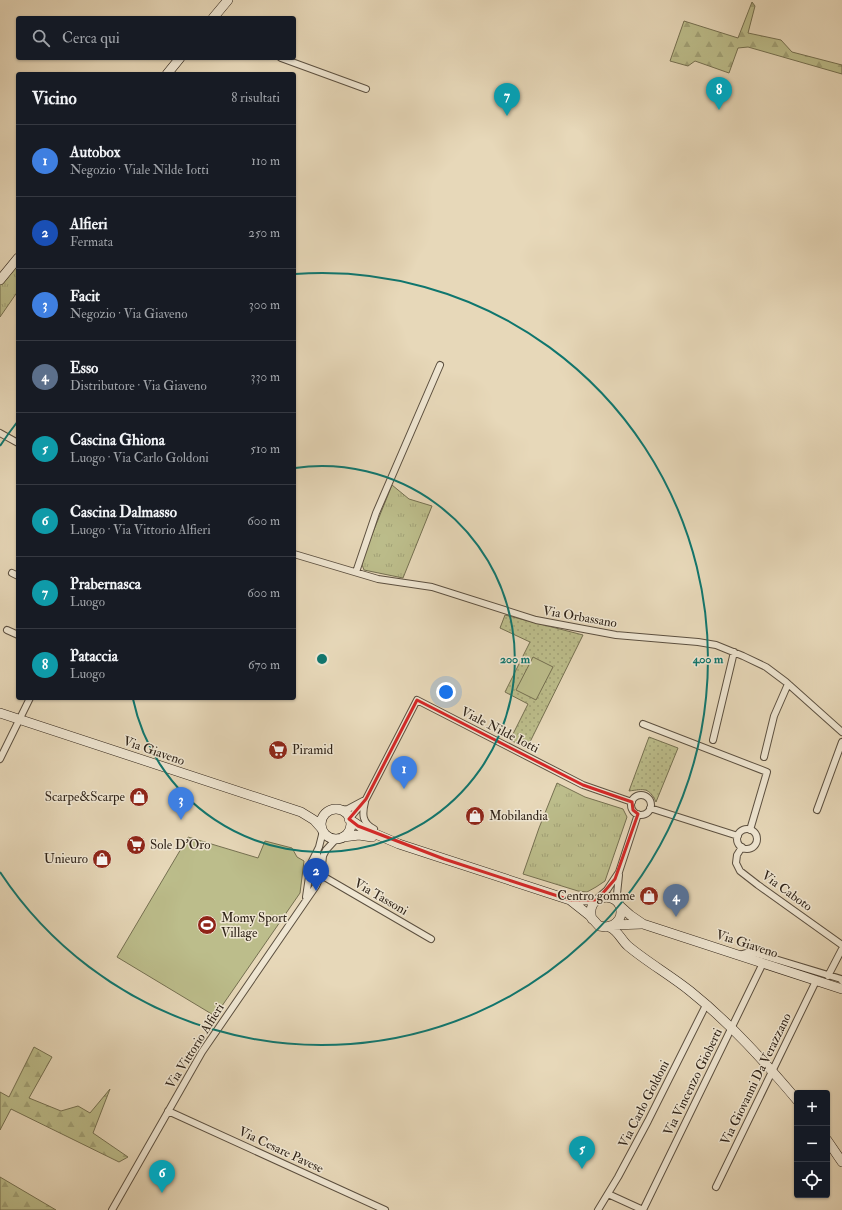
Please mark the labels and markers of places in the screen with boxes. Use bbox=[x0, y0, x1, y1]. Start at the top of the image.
pin: 8 bbox=[706, 77, 732, 110]
pin: 7 bbox=[494, 83, 520, 116]
centre of rings bbox=[315, 652, 329, 666]
supermarket icon: Piramid bbox=[267, 739, 289, 761]
place label: Piramid bbox=[292, 742, 334, 758]
pin: 1 bbox=[391, 756, 417, 789]
shop icon: Scarpe&Scarpe bbox=[128, 786, 150, 808]
pin: 3 bbox=[168, 787, 194, 820]
place label: Scarpe&Scarpe bbox=[45, 789, 126, 806]
shop icon: Mobilandia bbox=[464, 805, 486, 827]
place label: Mobilandia bbox=[489, 808, 549, 824]
supermarket icon: Sole D'Oro bbox=[125, 834, 147, 856]
place label: Sole D'Oro bbox=[150, 837, 210, 853]
shop icon: Unieuro bbox=[91, 848, 113, 870]
place label: Unieuro bbox=[44, 851, 88, 867]
pin: 2 bbox=[303, 858, 329, 891]
pin: 4 bbox=[663, 884, 689, 917]
shop icon: Centro gomme bbox=[638, 885, 660, 907]
place label: Centro gomme bbox=[557, 888, 636, 904]
place label: Momy Sport Village bbox=[221, 910, 287, 941]
sports icon: Momy Sport Village bbox=[196, 914, 218, 936]
pin: 5 bbox=[569, 1136, 595, 1169]
pin: 6 bbox=[149, 1160, 175, 1193]

